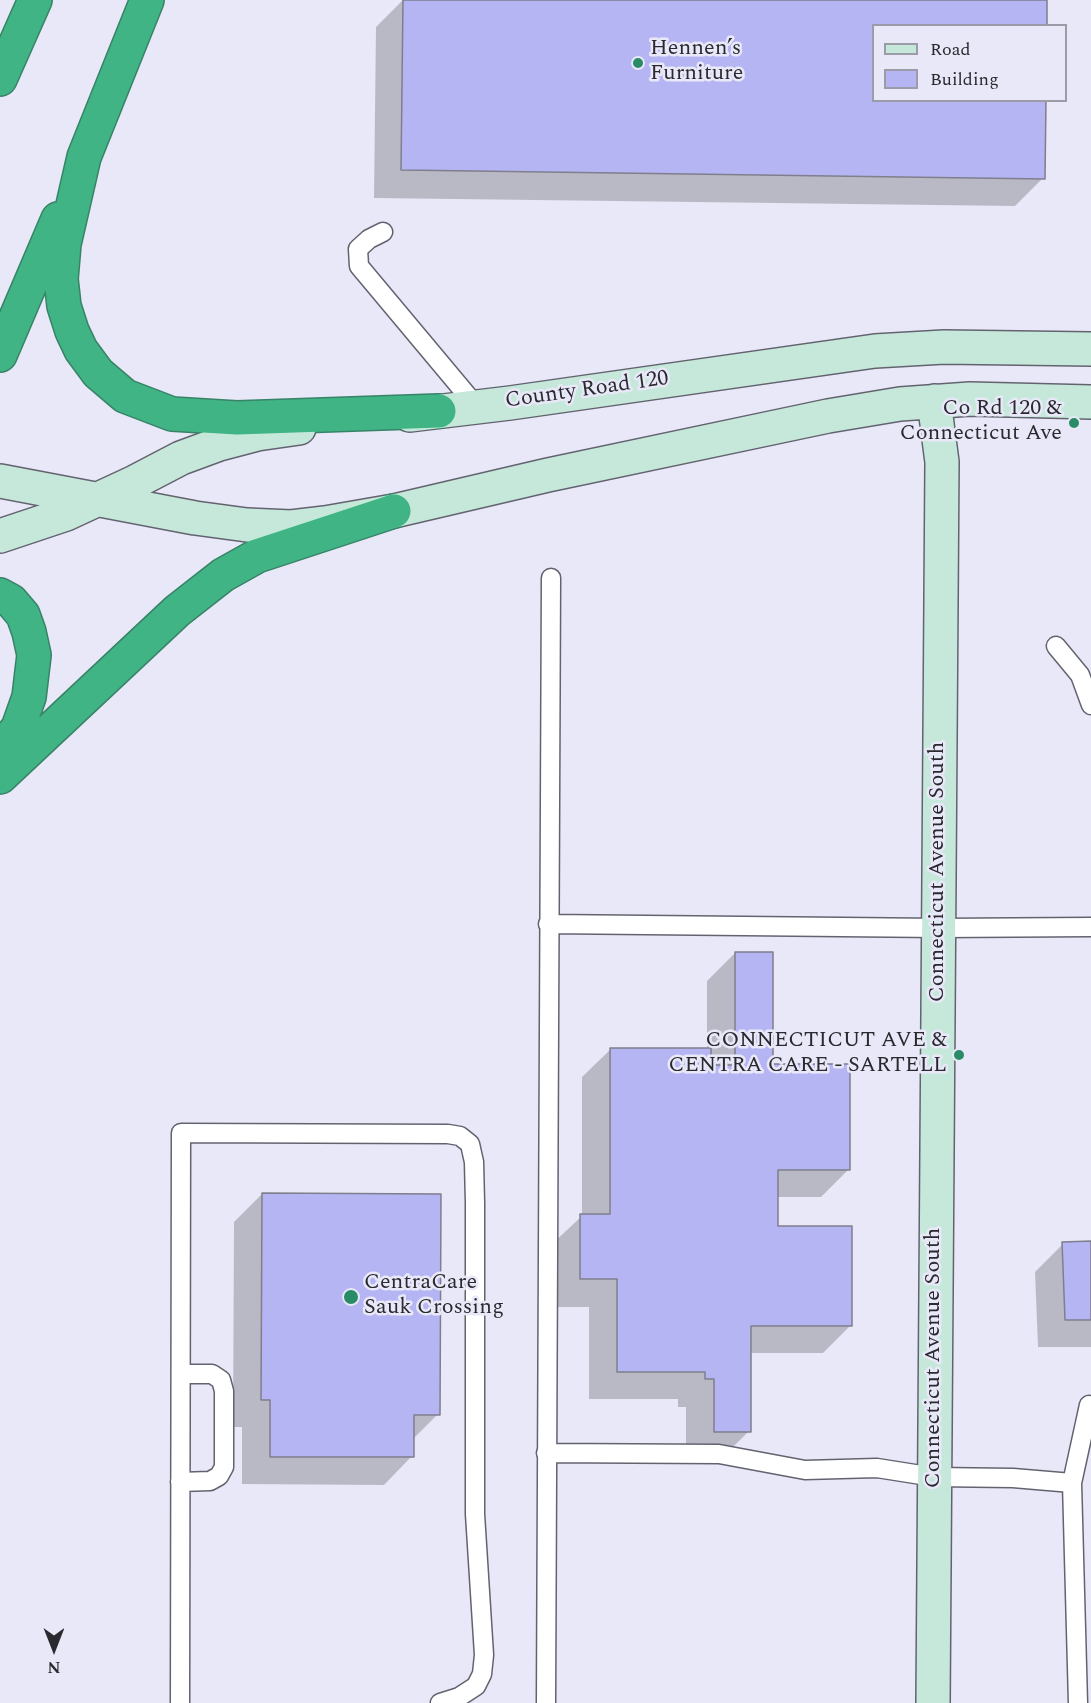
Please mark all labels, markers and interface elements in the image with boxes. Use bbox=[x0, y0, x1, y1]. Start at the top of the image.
legend bbox=[872, 24, 1067, 102]
text: Road bbox=[930, 36, 971, 63]
place label: Hennen’s Furniture bbox=[650, 37, 743, 88]
marker: Hennen’s Furniture bbox=[631, 56, 645, 70]
text: Building bbox=[930, 66, 999, 93]
street label: County Road 120 bbox=[503, 366, 671, 416]
place label: Co Rd 120 & Connecticut Ave bbox=[900, 397, 1062, 448]
marker: Co Rd 120 & Connecticut Ave bbox=[1067, 416, 1081, 430]
street label: Connecticut Avenue South bbox=[926, 742, 952, 1002]
place label: CONNECTICUT AVE & CENTRA CARE - SARTELL bbox=[669, 1029, 947, 1080]
marker: CONNECTICUT AVE & CENTRA CARE - SARTELL bbox=[952, 1048, 966, 1062]
street label: Connecticut Avenue South bbox=[922, 1228, 948, 1488]
place label: CentraCare Sauk Crossing bbox=[364, 1271, 504, 1322]
marker: CentraCare Sauk Crossing bbox=[342, 1288, 360, 1306]
north arrow bbox=[24, 1619, 84, 1679]
text: N bbox=[47, 1655, 61, 1679]

